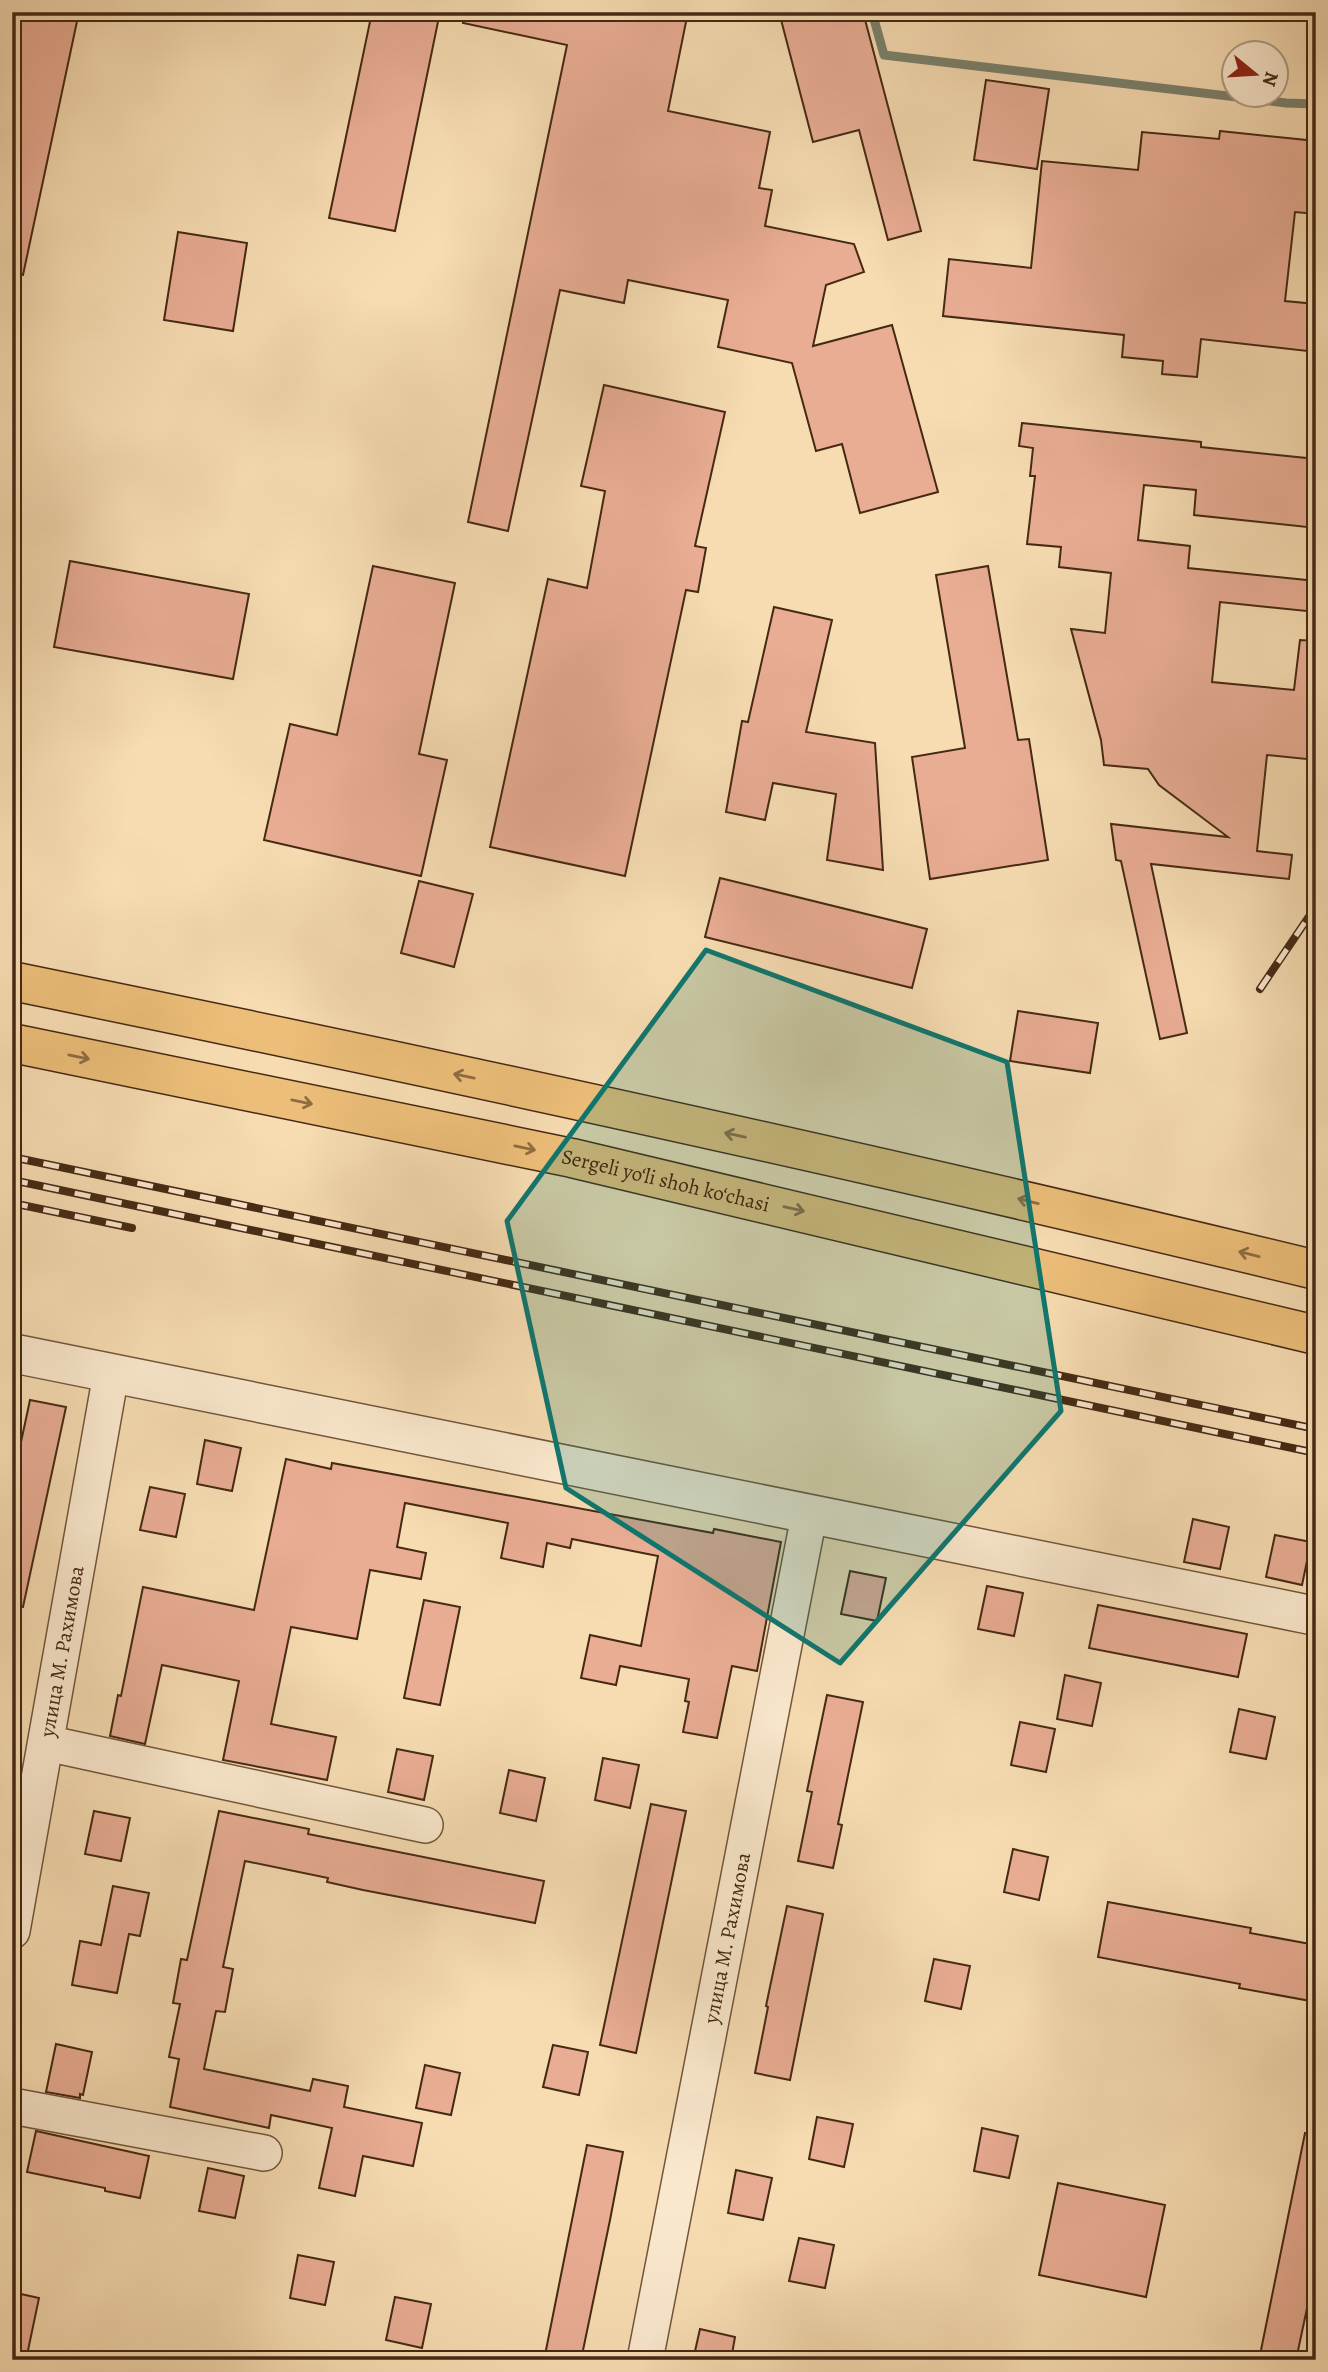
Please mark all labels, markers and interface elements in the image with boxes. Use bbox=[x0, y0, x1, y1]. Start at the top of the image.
north arrow bbox=[1220, 38, 1290, 108]
text: N bbox=[1256, 68, 1285, 90]
one-way arrow bbox=[67, 1050, 90, 1064]
one-way arrow bbox=[454, 1069, 476, 1082]
one-way arrow bbox=[290, 1096, 313, 1110]
one-way arrow bbox=[724, 1128, 747, 1141]
one-way arrow bbox=[513, 1141, 536, 1155]
street label: Sergeli yo‘li shoh ko‘chasi bbox=[559, 1142, 773, 1219]
one-way arrow bbox=[1017, 1194, 1040, 1207]
one-way arrow bbox=[783, 1204, 805, 1217]
one-way arrow bbox=[1239, 1247, 1261, 1260]
street label: улица М. Рахимова bbox=[33, 1563, 91, 1740]
street label: улица М. Рахимова bbox=[697, 1850, 757, 2027]

